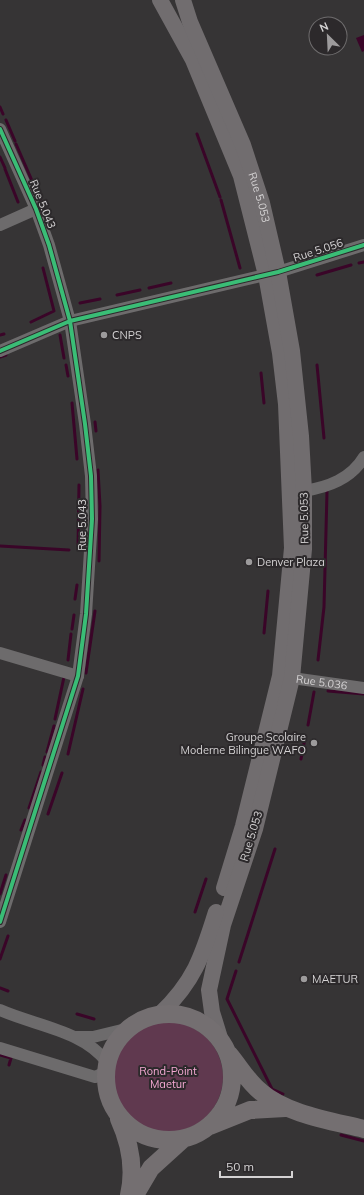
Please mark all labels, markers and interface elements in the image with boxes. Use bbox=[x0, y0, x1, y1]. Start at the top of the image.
north arrow bbox=[308, 16, 348, 56]
text: N bbox=[317, 19, 331, 35]
street label: Rue 5.053 bbox=[245, 170, 273, 224]
street label: Rue 5.043 bbox=[27, 177, 59, 231]
street label: Rue 5.056 bbox=[291, 235, 345, 265]
place label: CNPS bbox=[112, 328, 142, 342]
marker: CNPS bbox=[99, 330, 109, 340]
street label: Rue 5.053 bbox=[297, 492, 311, 544]
street label: Rue 5.043 bbox=[75, 499, 89, 551]
place label: Denver Plaza bbox=[257, 555, 325, 569]
marker: Denver Plaza bbox=[244, 557, 254, 567]
street label: Rue 5.036 bbox=[295, 672, 349, 693]
place label: Groupe Scolaire Moderne Bilingue WAFO bbox=[181, 730, 306, 757]
marker: Groupe Scolaire Moderne Bilingue WAFO bbox=[309, 738, 319, 748]
street label: Rue 5.053 bbox=[237, 809, 265, 863]
place label: MAETUR bbox=[312, 972, 359, 986]
marker: MAETUR bbox=[299, 974, 309, 984]
park label: Rond-Point Maetur bbox=[139, 1064, 197, 1091]
scale bar bbox=[220, 1153, 292, 1179]
text: 50 m bbox=[226, 1159, 254, 1174]

